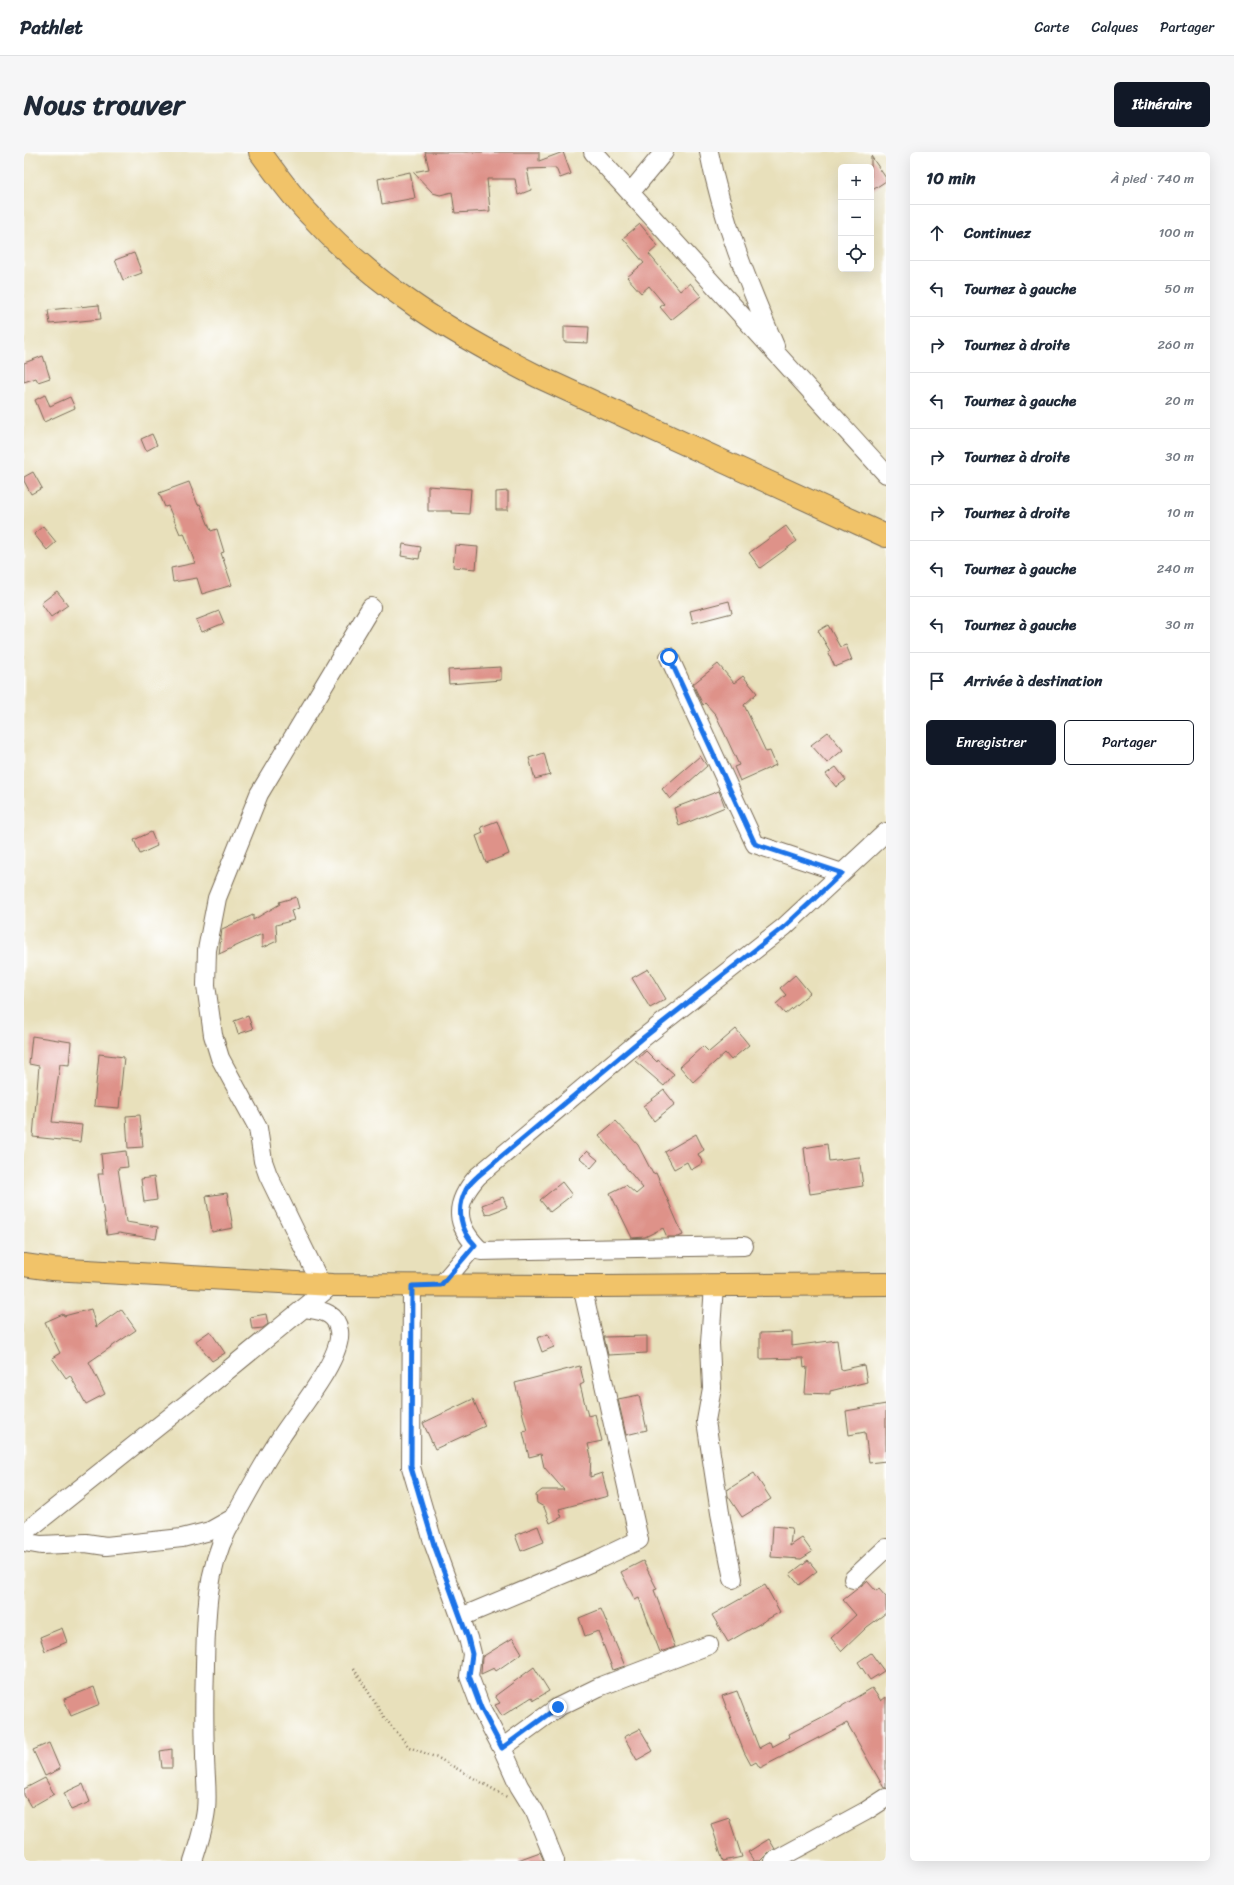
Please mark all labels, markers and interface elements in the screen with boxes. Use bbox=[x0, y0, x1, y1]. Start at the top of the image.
text: Pathlet bbox=[20, 11, 83, 44]
text: Carte bbox=[1035, 15, 1069, 40]
text: Calques bbox=[1091, 15, 1138, 40]
text: Partager bbox=[1160, 15, 1214, 40]
text: Nous trouver bbox=[24, 80, 184, 129]
button: Itinéraire bbox=[1114, 82, 1210, 127]
text: 10 min bbox=[926, 163, 975, 193]
map controls bbox=[838, 164, 874, 272]
button: + bbox=[838, 164, 874, 200]
text: À pied · 740 m bbox=[1111, 167, 1194, 190]
button: − bbox=[838, 200, 874, 236]
text: Continuez bbox=[964, 220, 1031, 246]
text: 100 m bbox=[1159, 221, 1194, 244]
icon: ahead bbox=[926, 222, 948, 244]
button: locate bbox=[838, 236, 874, 272]
text: Tournez à gauche bbox=[964, 276, 1076, 302]
text: 50 m bbox=[1164, 277, 1194, 300]
icon: left bbox=[926, 278, 948, 300]
text: Tournez à droite bbox=[964, 332, 1070, 358]
text: 260 m bbox=[1158, 333, 1194, 356]
icon: right bbox=[926, 334, 948, 356]
text: Tournez à gauche bbox=[964, 388, 1076, 414]
text: 20 m bbox=[1165, 389, 1194, 412]
icon: left bbox=[926, 390, 948, 412]
text: Tournez à droite bbox=[964, 444, 1070, 470]
text: 30 m bbox=[1165, 445, 1194, 468]
icon: right bbox=[926, 446, 948, 468]
text: Tournez à droite bbox=[964, 500, 1070, 526]
text: 10 m bbox=[1167, 501, 1194, 524]
icon: right bbox=[926, 502, 948, 524]
text: Tournez à gauche bbox=[964, 556, 1076, 582]
text: 240 m bbox=[1157, 557, 1194, 580]
icon: left bbox=[926, 558, 948, 580]
text: Tournez à gauche bbox=[964, 612, 1076, 638]
text: 30 m bbox=[1165, 613, 1194, 636]
icon: left bbox=[926, 614, 948, 636]
route start bbox=[660, 648, 678, 666]
text: Arrivée à destination bbox=[964, 668, 1102, 694]
icon: arrive bbox=[926, 670, 948, 692]
button: Enregistrer bbox=[926, 720, 1056, 765]
button: Partager bbox=[1064, 720, 1194, 765]
route end bbox=[549, 1698, 567, 1716]

